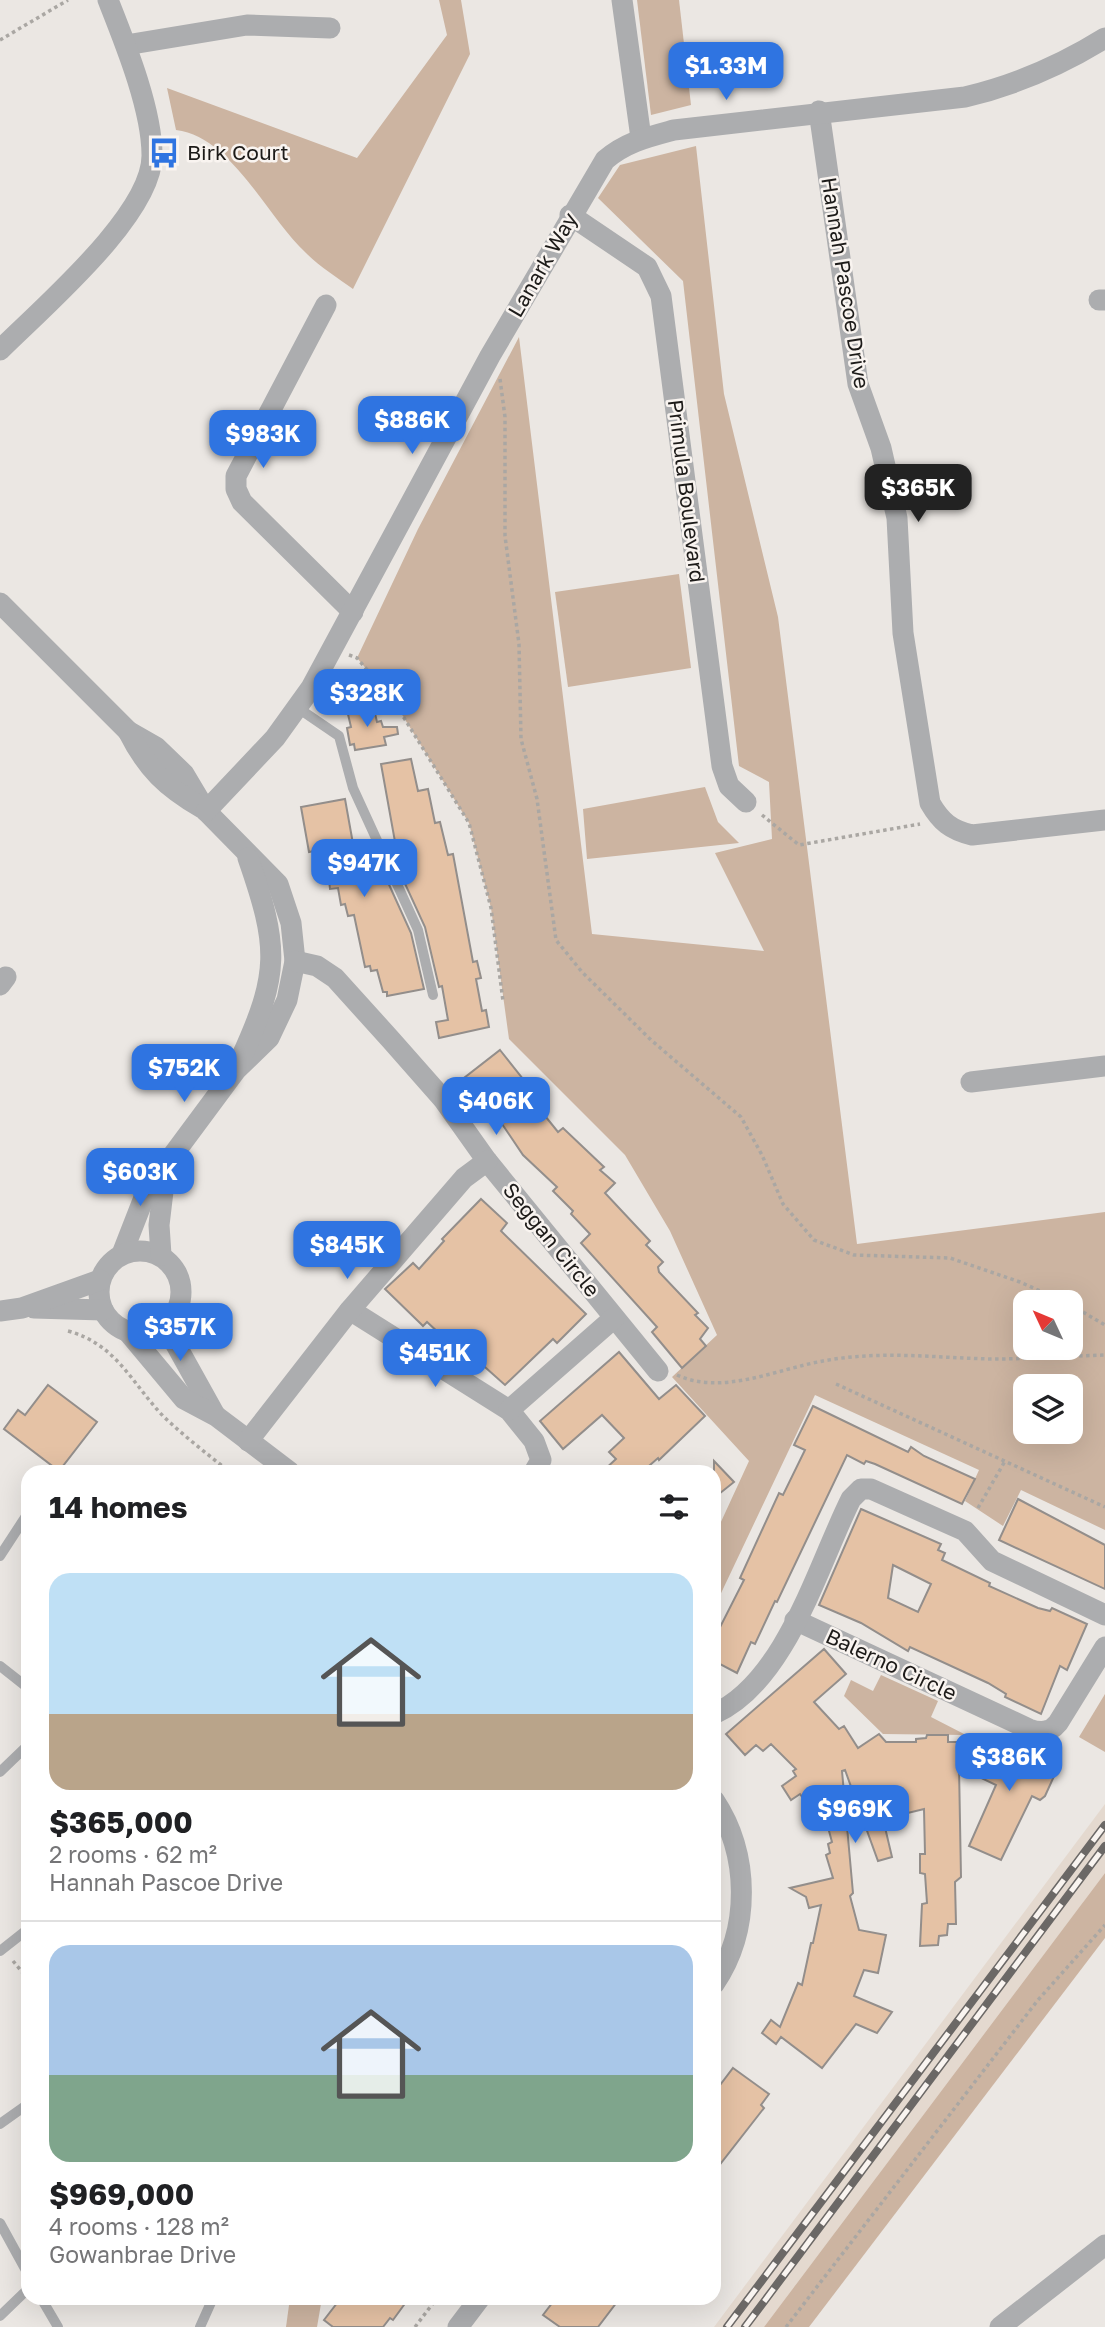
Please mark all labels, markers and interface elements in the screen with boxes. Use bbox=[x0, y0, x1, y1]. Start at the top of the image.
pin: $1.33M bbox=[669, 42, 783, 102]
text: $1.33M bbox=[684, 51, 768, 79]
bus stop icon: Birk Court bbox=[147, 136, 181, 170]
place label: Birk Court bbox=[187, 139, 289, 165]
street label: Hannah Pascoe Drive bbox=[816, 175, 876, 390]
street label: Lanark Way bbox=[502, 207, 583, 322]
pin: $886K bbox=[363, 396, 461, 456]
street label: Primula Boulevard bbox=[663, 398, 711, 584]
text: $886K bbox=[374, 405, 450, 433]
pin: $983K bbox=[214, 410, 312, 470]
text: $983K bbox=[225, 419, 301, 447]
pin: $365K bbox=[869, 464, 967, 524]
text: $365K bbox=[881, 473, 955, 501]
pin: $328K bbox=[318, 670, 416, 729]
text: $328K bbox=[330, 678, 404, 706]
pin: $947K bbox=[315, 839, 413, 899]
text: $947K bbox=[327, 848, 401, 876]
pin: $752K bbox=[135, 1044, 233, 1104]
text: $752K bbox=[148, 1053, 220, 1081]
pin: $406K bbox=[447, 1078, 545, 1137]
text: $406K bbox=[458, 1086, 534, 1114]
pin: $603K bbox=[91, 1148, 189, 1208]
text: $603K bbox=[102, 1157, 178, 1185]
street label: Seggan Circle bbox=[498, 1177, 606, 1302]
pin: $845K bbox=[298, 1222, 396, 1281]
text: $845K bbox=[309, 1230, 385, 1258]
north arrow bbox=[1013, 1290, 1083, 1360]
map controls bbox=[1013, 1290, 1083, 1444]
pin: $357K bbox=[131, 1304, 229, 1363]
text: $357K bbox=[144, 1312, 216, 1340]
pin: $451K bbox=[386, 1330, 484, 1389]
text: $451K bbox=[399, 1338, 471, 1366]
button: layers bbox=[1013, 1374, 1083, 1444]
icon: filters bbox=[655, 1488, 693, 1526]
text: 14 homes bbox=[49, 1489, 188, 1525]
icon: home bbox=[308, 1619, 434, 1745]
street label: Balerno Circle bbox=[822, 1622, 961, 1706]
pin: $386K bbox=[960, 1734, 1058, 1793]
text: $386K bbox=[971, 1742, 1047, 1770]
pin: $969K bbox=[806, 1786, 904, 1845]
text: $969K bbox=[817, 1794, 893, 1822]
text: $365,000 bbox=[49, 1804, 193, 1840]
text: 2 rooms · 62 m² bbox=[49, 1840, 217, 1868]
text: Hannah Pascoe Drive bbox=[49, 1868, 283, 1896]
icon: home bbox=[308, 1991, 434, 2117]
text: $969,000 bbox=[49, 2176, 194, 2212]
text: 4 rooms · 128 m² bbox=[49, 2212, 229, 2240]
text: Gowanbrae Drive bbox=[49, 2240, 236, 2268]

